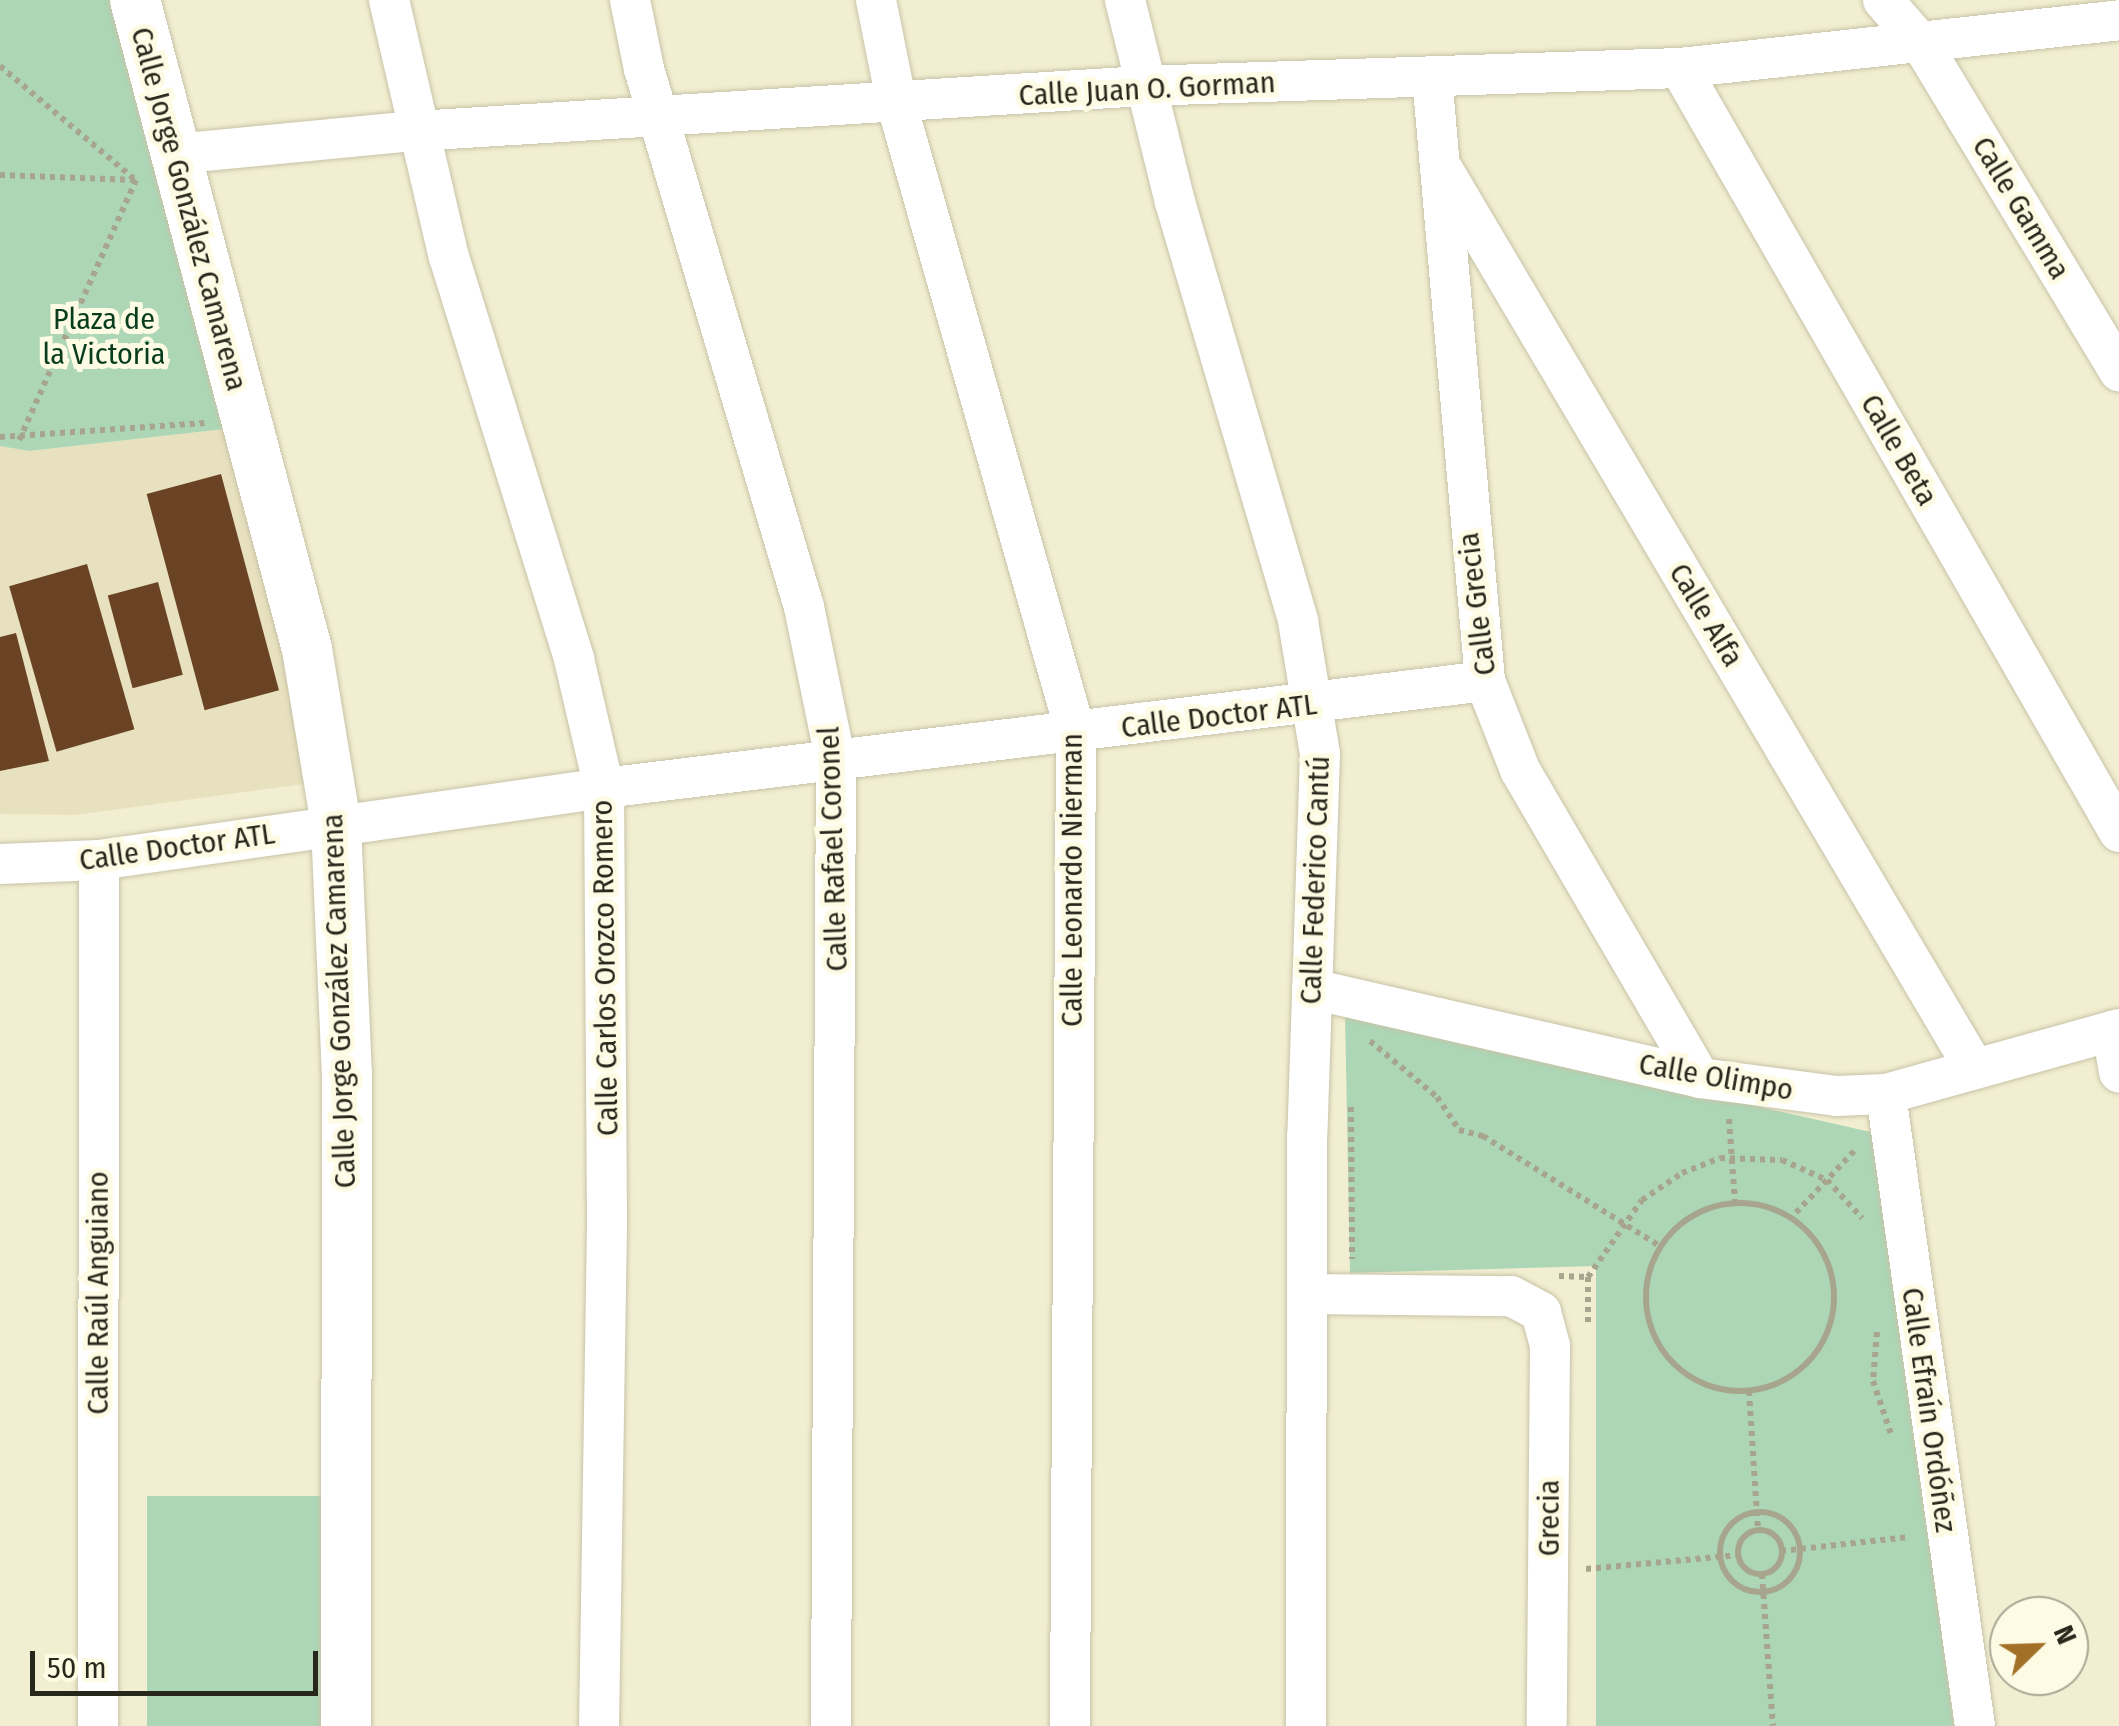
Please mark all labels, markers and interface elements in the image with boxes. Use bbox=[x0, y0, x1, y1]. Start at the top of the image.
street label: Calle Jorge González Camarena bbox=[123, 23, 255, 395]
street label: Calle Juan O. Gorman bbox=[1018, 64, 1276, 114]
street label: Calle Gamma bbox=[1964, 130, 2078, 286]
park label: Plaza de la Victoria bbox=[42, 301, 166, 372]
street label: Calle Beta bbox=[1853, 388, 1945, 512]
street label: Calle Grecia bbox=[1450, 531, 1504, 677]
street label: Calle Alfa bbox=[1661, 557, 1751, 673]
street label: Calle Doctor ATL bbox=[1119, 686, 1319, 746]
street label: Calle Rafael Coronel bbox=[811, 726, 855, 972]
street label: Calle Leonardo Nierman bbox=[1054, 733, 1090, 1027]
street label: Calle Federico Cantú bbox=[1293, 755, 1337, 1005]
street label: Calle Carlos Orozco Romero bbox=[584, 800, 626, 1136]
street label: Calle Jorge González Camarena bbox=[314, 813, 364, 1189]
street label: Calle Doctor ATL bbox=[77, 815, 277, 879]
street label: Calle Olimpo bbox=[1636, 1046, 1796, 1108]
street label: Calle Raúl Anguiano bbox=[80, 1171, 116, 1415]
street label: Calle Efraín Ordóñez bbox=[1894, 1285, 1964, 1535]
street label: Grecia bbox=[1531, 1480, 1567, 1556]
north arrow bbox=[1989, 1596, 2089, 1696]
text: N bbox=[2047, 1621, 2084, 1649]
scale bar bbox=[35, 1631, 322, 1693]
text: 50 m bbox=[47, 1650, 107, 1686]

